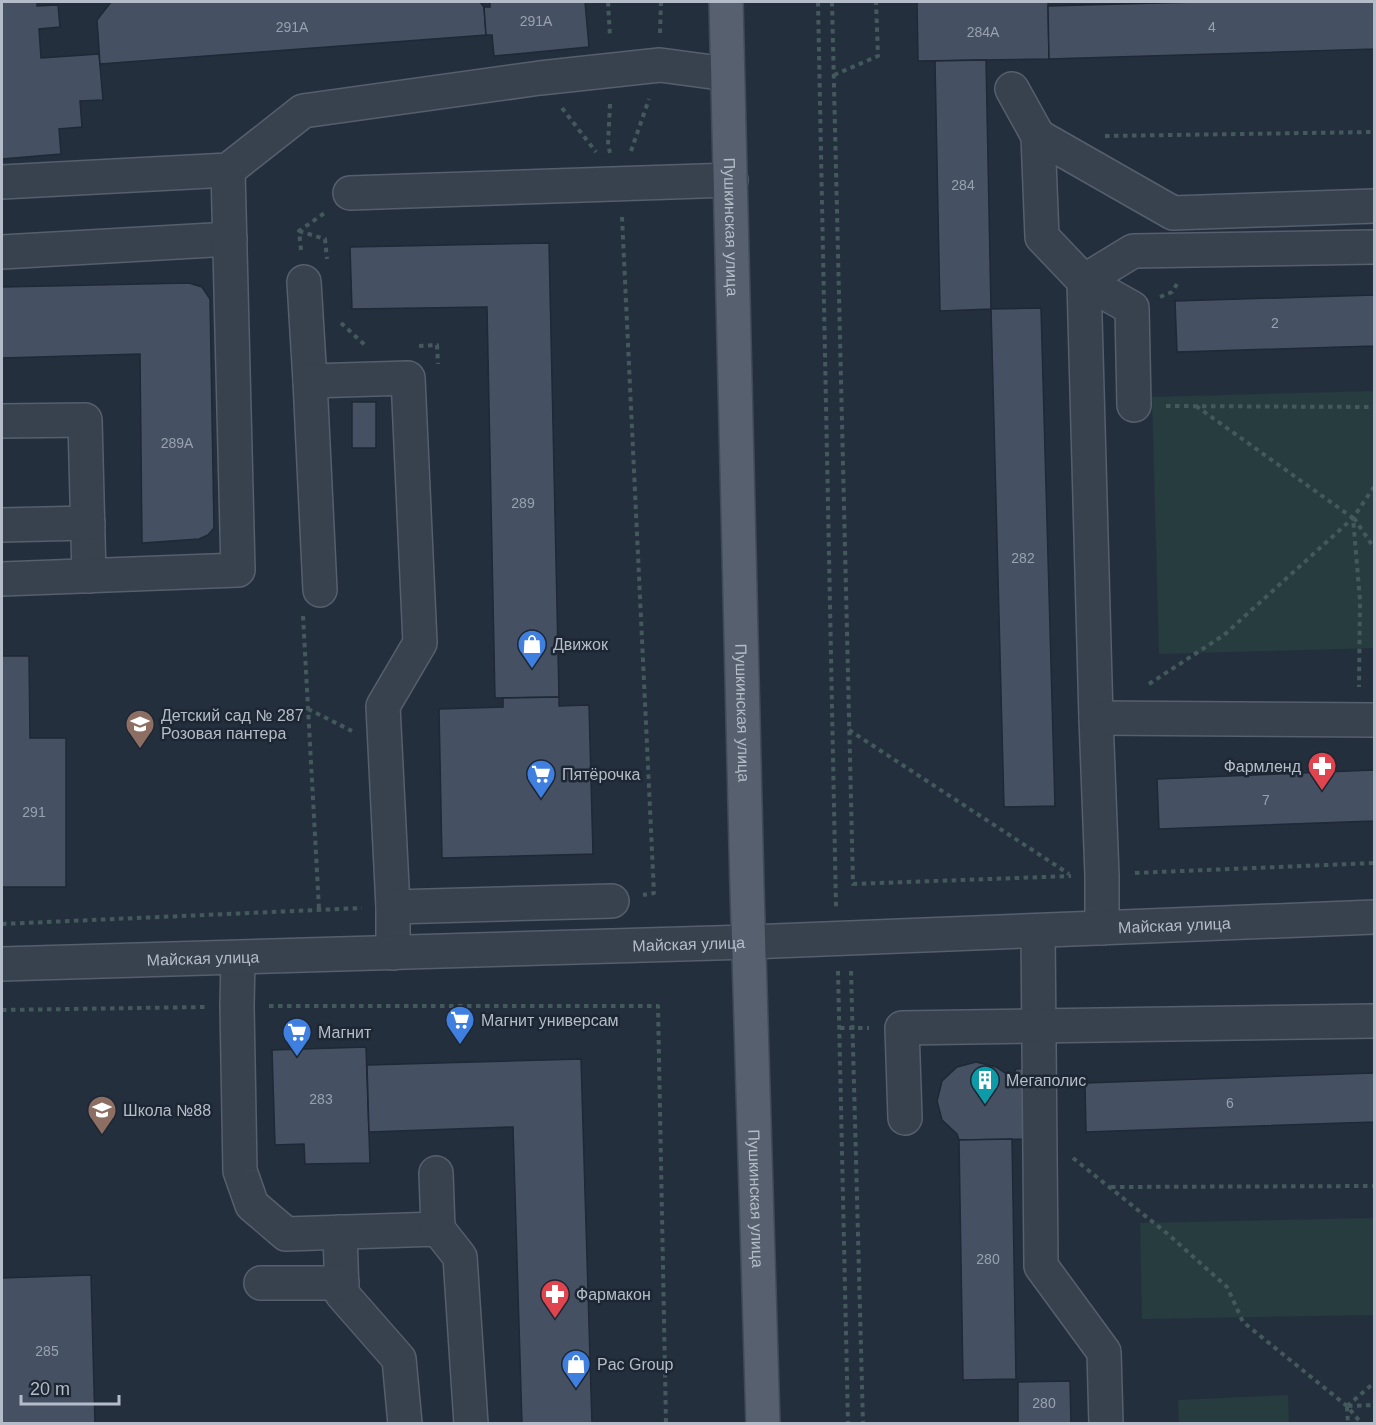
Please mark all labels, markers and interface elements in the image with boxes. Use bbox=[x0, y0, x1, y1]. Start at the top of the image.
house number: 291А bbox=[520, 13, 553, 29]
house number: 291А bbox=[276, 19, 309, 35]
house number: 4 bbox=[1208, 19, 1216, 35]
house number: 284А bbox=[967, 24, 1000, 40]
street label: Пушкинская улица bbox=[721, 158, 741, 296]
house number: 284 bbox=[951, 177, 975, 193]
house number: 2 bbox=[1271, 315, 1279, 331]
house number: 289А bbox=[161, 435, 194, 451]
house number: 289 bbox=[511, 495, 535, 511]
house number: 282 bbox=[1011, 550, 1035, 566]
shop icon: Движок bbox=[516, 628, 548, 670]
place label: Движок bbox=[553, 636, 609, 653]
street label: Пушкинская улица bbox=[732, 643, 752, 782]
place label: Детский сад № 287 Розовая пантера bbox=[161, 707, 304, 742]
school or university icon: Детский сад № 287 Розовая пантера bbox=[124, 708, 156, 750]
pharmacy icon: Фармленд bbox=[1306, 750, 1338, 792]
supermarket icon: Пятёрочка bbox=[525, 758, 557, 800]
place label: Фармленд bbox=[1224, 758, 1302, 775]
place label: Пятёрочка bbox=[562, 766, 641, 783]
house number: 7 bbox=[1262, 792, 1270, 808]
house number: 291 bbox=[22, 804, 46, 820]
street label: Майская улица bbox=[1118, 915, 1231, 936]
street label: Майская улица bbox=[632, 934, 745, 954]
street label: Майская улица bbox=[146, 948, 260, 969]
supermarket icon: Магнит универсам bbox=[444, 1004, 476, 1046]
place label: Магнит универсам bbox=[481, 1012, 619, 1029]
supermarket icon: Магнит bbox=[281, 1016, 313, 1058]
place label: Магнит bbox=[318, 1024, 372, 1041]
building icon: Мегаполис bbox=[969, 1064, 1001, 1106]
place label: Мегаполис bbox=[1006, 1072, 1086, 1089]
house number: 283 bbox=[309, 1091, 333, 1107]
school or university icon: Школа №88 bbox=[86, 1094, 118, 1136]
house number: 6 bbox=[1226, 1095, 1234, 1111]
place label: Школа №88 bbox=[123, 1102, 211, 1119]
street label: Пушкинская улица bbox=[745, 1129, 766, 1268]
house number: 280 bbox=[976, 1251, 1000, 1267]
pharmacy icon: Фармакон bbox=[539, 1278, 571, 1320]
place label: Фармакон bbox=[576, 1286, 651, 1303]
house number: 285 bbox=[35, 1343, 59, 1359]
shop icon: Pac Group bbox=[560, 1348, 592, 1390]
place label: Pac Group bbox=[597, 1356, 674, 1373]
scale bar bbox=[21, 1368, 118, 1406]
text: 20 m bbox=[30, 1379, 70, 1399]
house number: 280 bbox=[1032, 1395, 1056, 1411]

